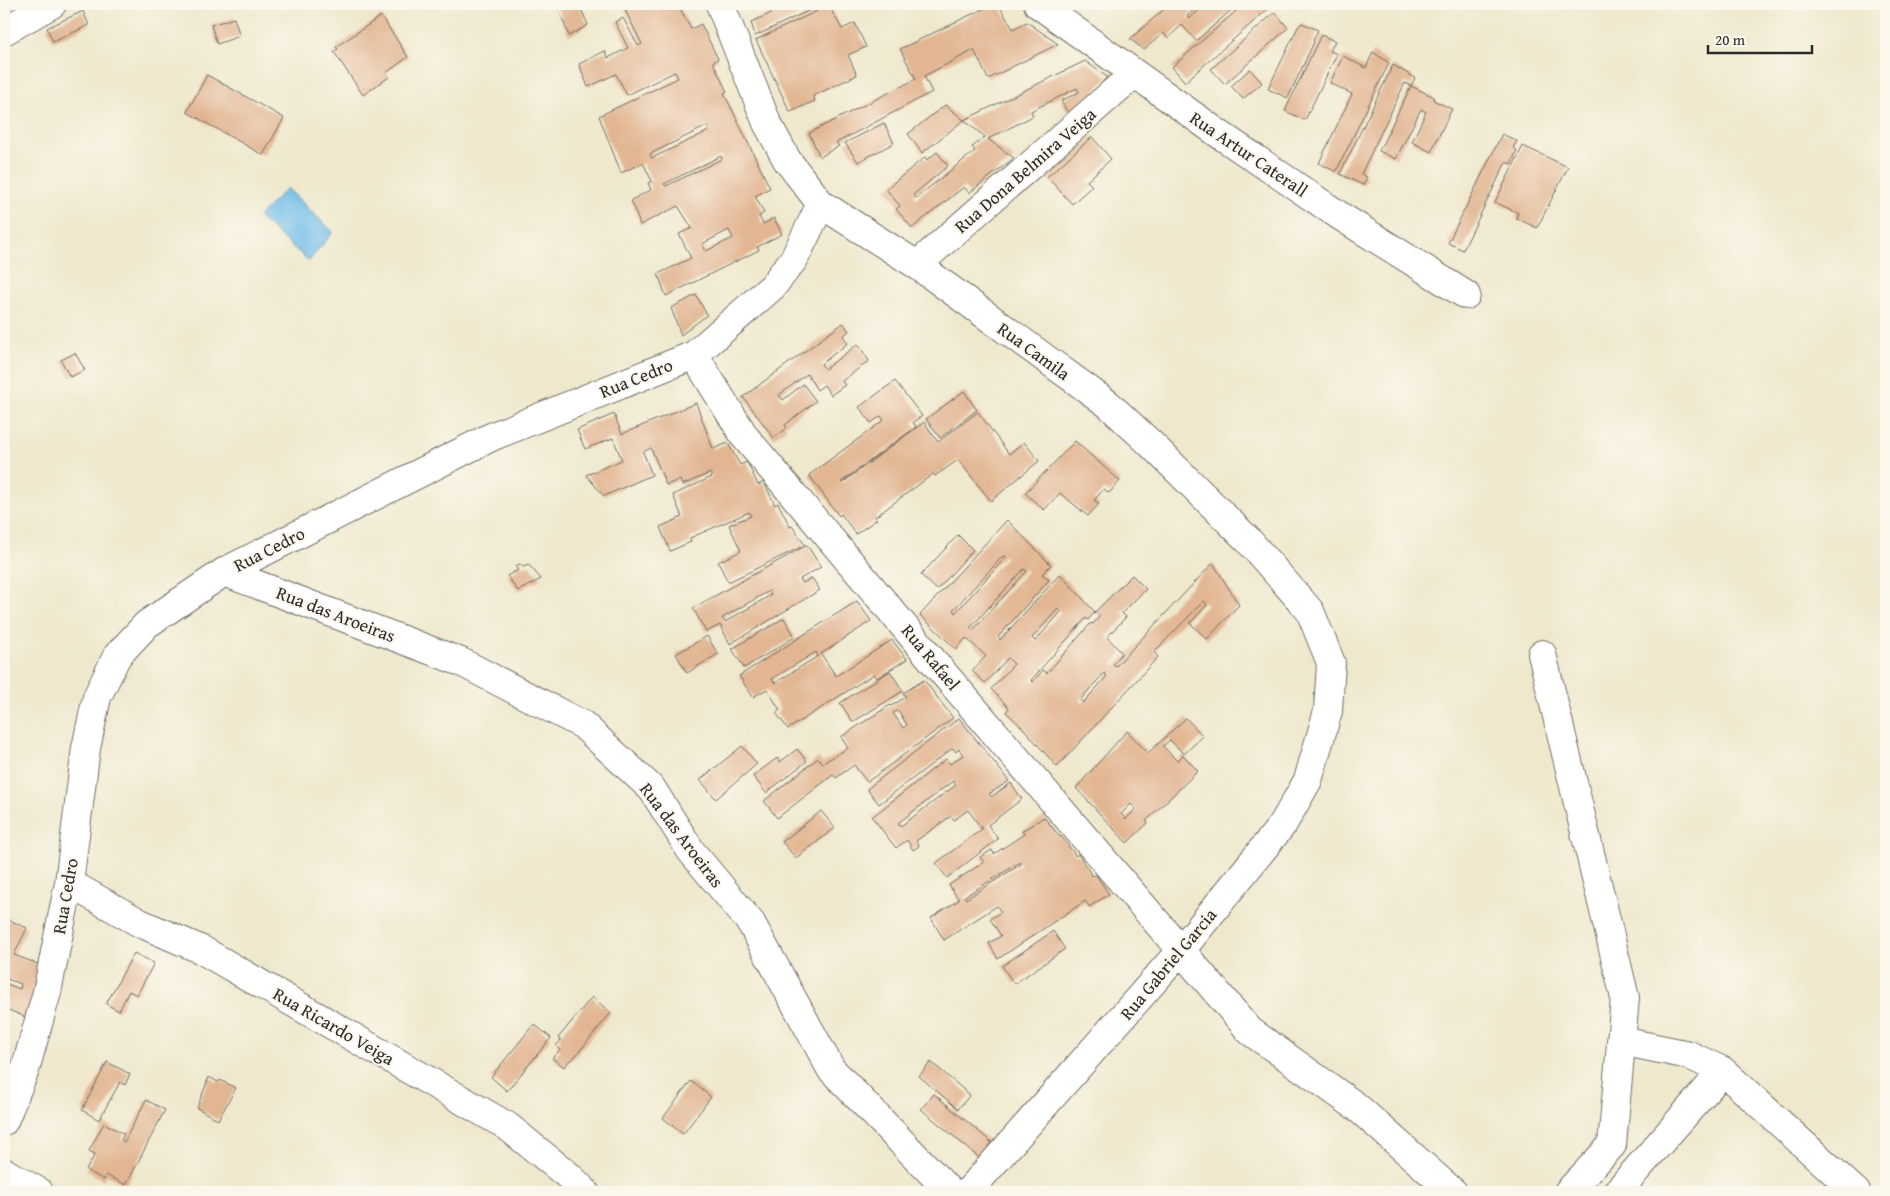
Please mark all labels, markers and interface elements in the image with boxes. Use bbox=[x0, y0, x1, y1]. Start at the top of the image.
scale bar bbox=[1708, 22, 1811, 54]
text: 20 m bbox=[1715, 29, 1746, 50]
street label: Rua Dona Belmira Veiga bbox=[948, 100, 1102, 239]
street label: Rua Artur Caterall bbox=[1185, 104, 1313, 204]
street label: Rua Camila bbox=[992, 315, 1076, 387]
street label: Rua Cedro bbox=[595, 351, 677, 405]
street label: Rua Cedro bbox=[229, 520, 309, 578]
street label: Rua das Aroeiras bbox=[273, 579, 399, 649]
street label: Rua Rafael bbox=[895, 618, 967, 696]
street label: Rua das Aroeiras bbox=[633, 777, 731, 893]
street label: Rua Cedro bbox=[45, 856, 85, 936]
street label: Rua Gabriel Garcia bbox=[1113, 902, 1223, 1026]
street label: Rua Ricardo Veiga bbox=[268, 980, 400, 1072]

